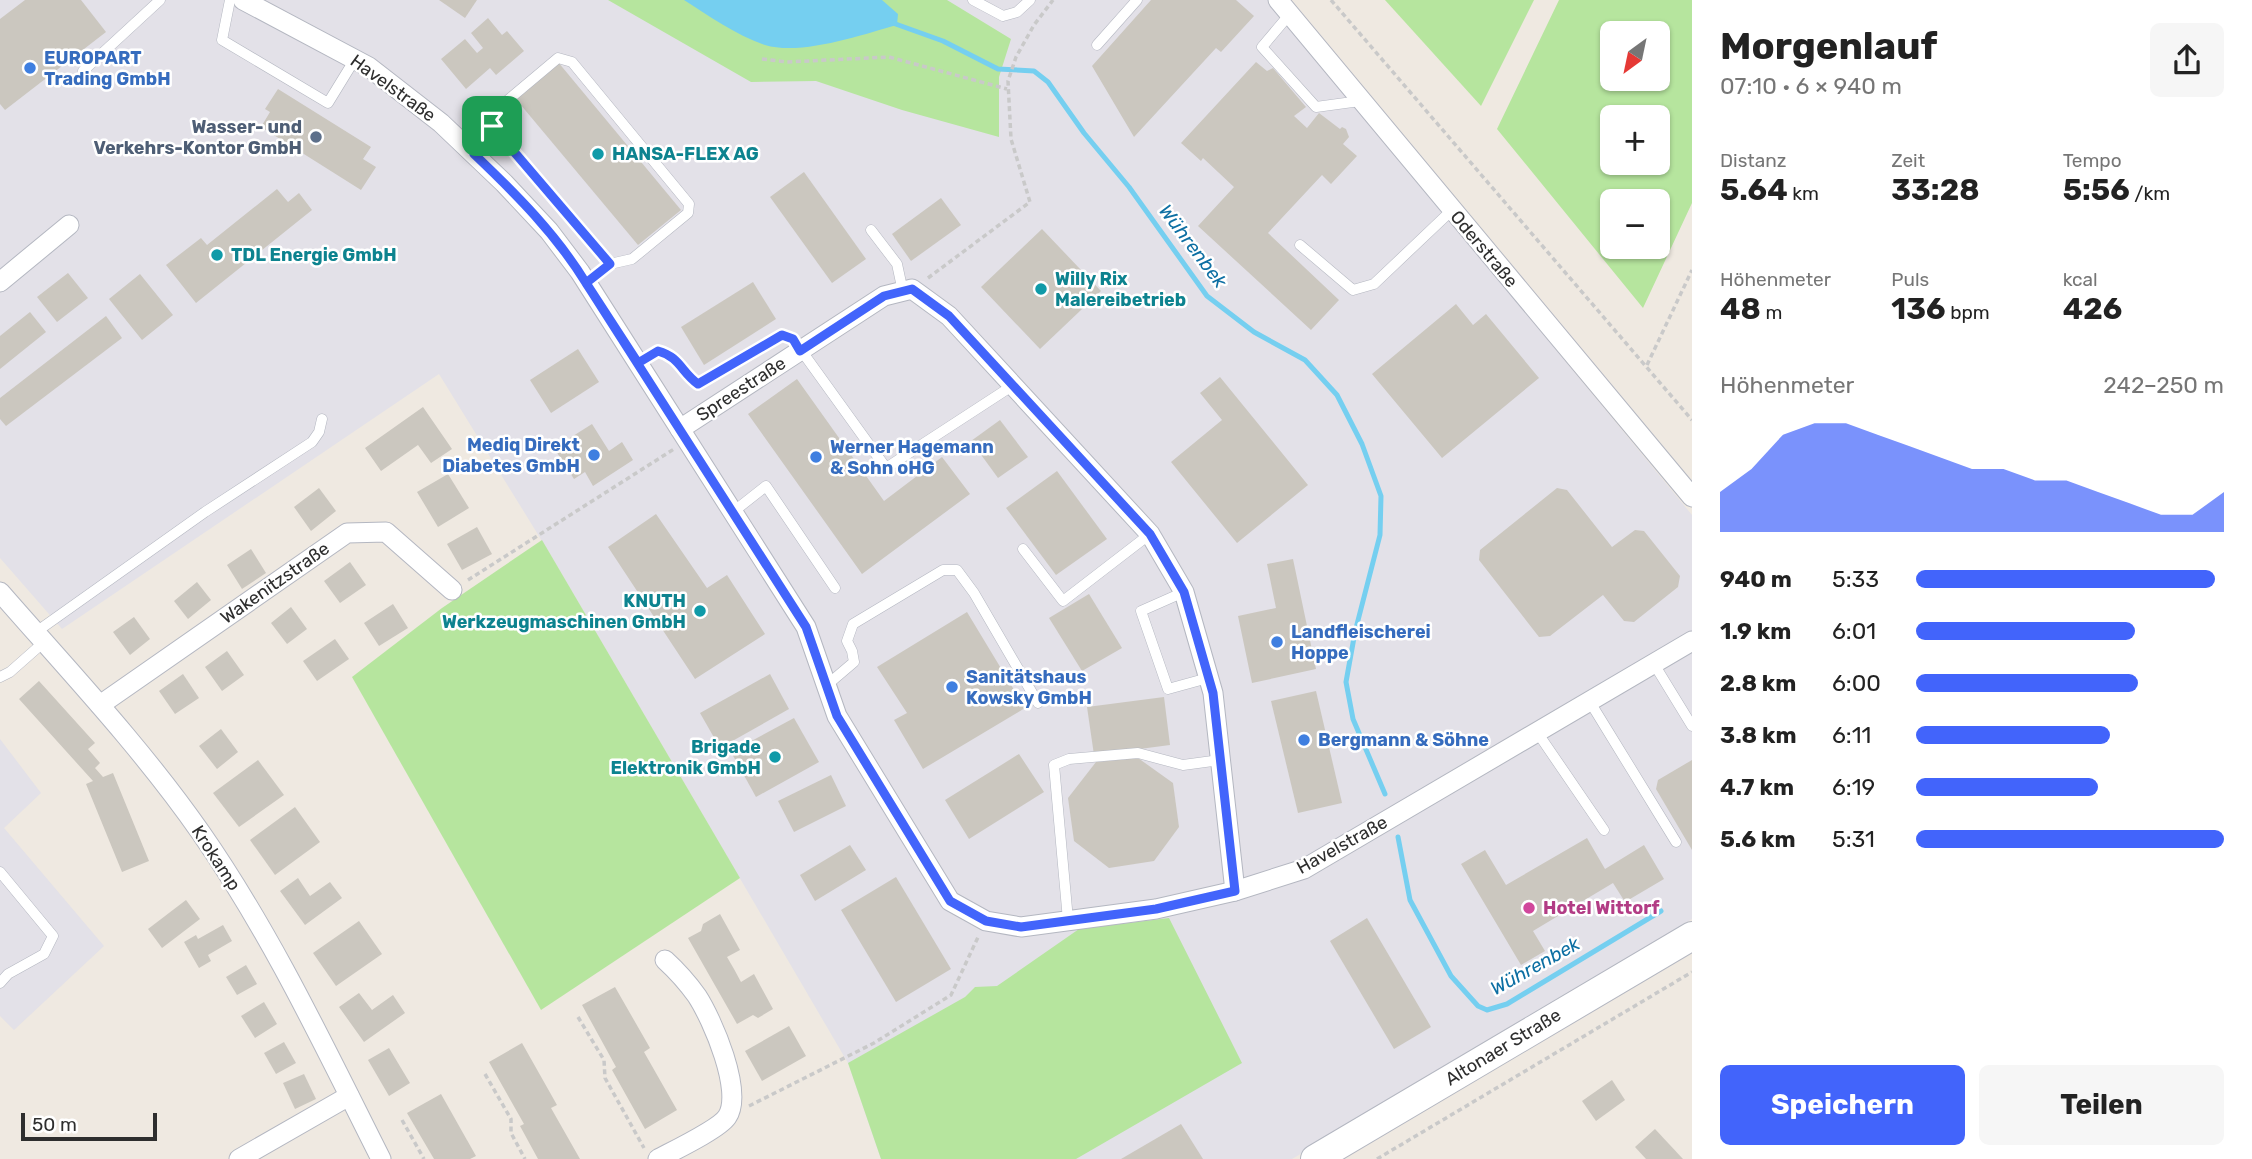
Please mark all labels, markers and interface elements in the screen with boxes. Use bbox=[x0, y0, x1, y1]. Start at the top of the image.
north arrow bbox=[1600, 21, 1670, 91]
map controls bbox=[1600, 21, 1670, 259]
text: Morgenlauf bbox=[1720, 23, 1937, 69]
button: share bbox=[2150, 23, 2224, 97]
place label: EUROPART Trading GmbH bbox=[44, 47, 171, 90]
street label: Havelstraße bbox=[346, 50, 440, 126]
marker: EUROPART Trading GmbH bbox=[22, 60, 38, 76]
text: 07:10 · 6 × 940 m bbox=[1720, 72, 1902, 100]
pin bbox=[462, 96, 522, 156]
button: + bbox=[1600, 105, 1670, 175]
icon: arrive bbox=[473, 107, 511, 145]
place label: Wasser- und Verkehrs-Kontor GmbH bbox=[93, 116, 302, 159]
marker: Wasser- und Verkehrs-Kontor GmbH bbox=[308, 129, 324, 145]
place label: HANSA-FLEX AG bbox=[612, 143, 759, 165]
marker: HANSA-FLEX AG bbox=[590, 146, 606, 162]
text: Distanz bbox=[1720, 149, 1786, 172]
text: Zeit bbox=[1891, 149, 1925, 172]
text: Tempo bbox=[2063, 149, 2122, 172]
text: 5.64 bbox=[1720, 172, 1788, 208]
text: 33:28 bbox=[1891, 172, 1979, 208]
text: 5:56 bbox=[2063, 172, 2130, 208]
text: km bbox=[1788, 182, 1819, 205]
text: /km bbox=[2130, 182, 2170, 205]
button: − bbox=[1600, 189, 1670, 259]
water label: Wührenbek bbox=[1154, 200, 1232, 293]
street label: Oderstraße bbox=[1446, 206, 1522, 292]
place label: TDL Energie GmbH bbox=[231, 244, 397, 266]
marker: TDL Energie GmbH bbox=[209, 247, 225, 263]
place label: Willy Rix Malereibetrieb bbox=[1055, 268, 1186, 311]
text: Höhenmeter bbox=[1720, 268, 1831, 291]
text: Puls bbox=[1891, 268, 1929, 291]
text: kcal bbox=[2063, 268, 2098, 291]
marker: Willy Rix Malereibetrieb bbox=[1033, 281, 1049, 297]
text: 48 bbox=[1720, 291, 1761, 327]
text: 136 bbox=[1891, 291, 1946, 327]
text: 426 bbox=[2063, 291, 2122, 327]
text: m bbox=[1761, 301, 1782, 324]
text: bpm bbox=[1946, 301, 1990, 324]
street label: Spreestraße bbox=[692, 352, 790, 426]
text: Höhenmeter bbox=[1720, 371, 1854, 399]
text: 242–250 m bbox=[2103, 371, 2224, 399]
place label: Mediq Direkt Diabetes GmbH bbox=[442, 434, 580, 477]
place label: Werner Hagemann & Sohn oHG bbox=[830, 436, 994, 479]
marker: Mediq Direkt Diabetes GmbH bbox=[586, 447, 602, 463]
marker: Werner Hagemann & Sohn oHG bbox=[808, 449, 824, 465]
street label: Wakenitzstraße bbox=[216, 537, 334, 629]
text: 940 m bbox=[1720, 565, 1792, 593]
text: 5:33 bbox=[1832, 565, 1879, 593]
place label: KNUTH Werkzeugmaschinen GmbH bbox=[442, 590, 686, 633]
marker: KNUTH Werkzeugmaschinen GmbH bbox=[692, 603, 708, 619]
text: 1.9 km bbox=[1720, 617, 1791, 645]
text: 6:01 bbox=[1832, 617, 1876, 645]
place label: Landfleischerei Hoppe bbox=[1291, 621, 1431, 664]
marker: Landfleischerei Hoppe bbox=[1269, 634, 1285, 650]
place label: Sanitätshaus Kowsky GmbH bbox=[966, 666, 1092, 709]
text: 2.8 km bbox=[1720, 669, 1796, 697]
text: 6:00 bbox=[1832, 669, 1881, 697]
marker: Sanitätshaus Kowsky GmbH bbox=[944, 679, 960, 695]
text: 3.8 km bbox=[1720, 721, 1797, 749]
text: 6:11 bbox=[1832, 721, 1871, 749]
place label: Bergmann & Söhne bbox=[1318, 729, 1489, 751]
marker: Bergmann & Söhne bbox=[1296, 732, 1312, 748]
place label: Brigade Elektronik GmbH bbox=[610, 736, 761, 779]
marker: Brigade Elektronik GmbH bbox=[767, 749, 783, 765]
text: 4.7 km bbox=[1720, 773, 1794, 801]
text: 6:19 bbox=[1832, 773, 1875, 801]
street label: Havelstraße bbox=[1293, 811, 1391, 879]
street label: Krokamp bbox=[187, 821, 245, 895]
text: 5.6 km bbox=[1720, 825, 1796, 853]
text: 5:31 bbox=[1832, 825, 1875, 853]
place label: Hotel Wittorf bbox=[1543, 897, 1659, 919]
marker: Hotel Wittorf bbox=[1521, 900, 1537, 916]
water label: Wührenbek bbox=[1486, 932, 1584, 1000]
street label: Altonaer Straße bbox=[1441, 1004, 1565, 1090]
button: Speichern bbox=[1720, 1065, 1965, 1145]
button: Teilen bbox=[1979, 1065, 2224, 1145]
scale bar bbox=[21, 1110, 158, 1142]
text: 50 m bbox=[32, 1113, 77, 1136]

